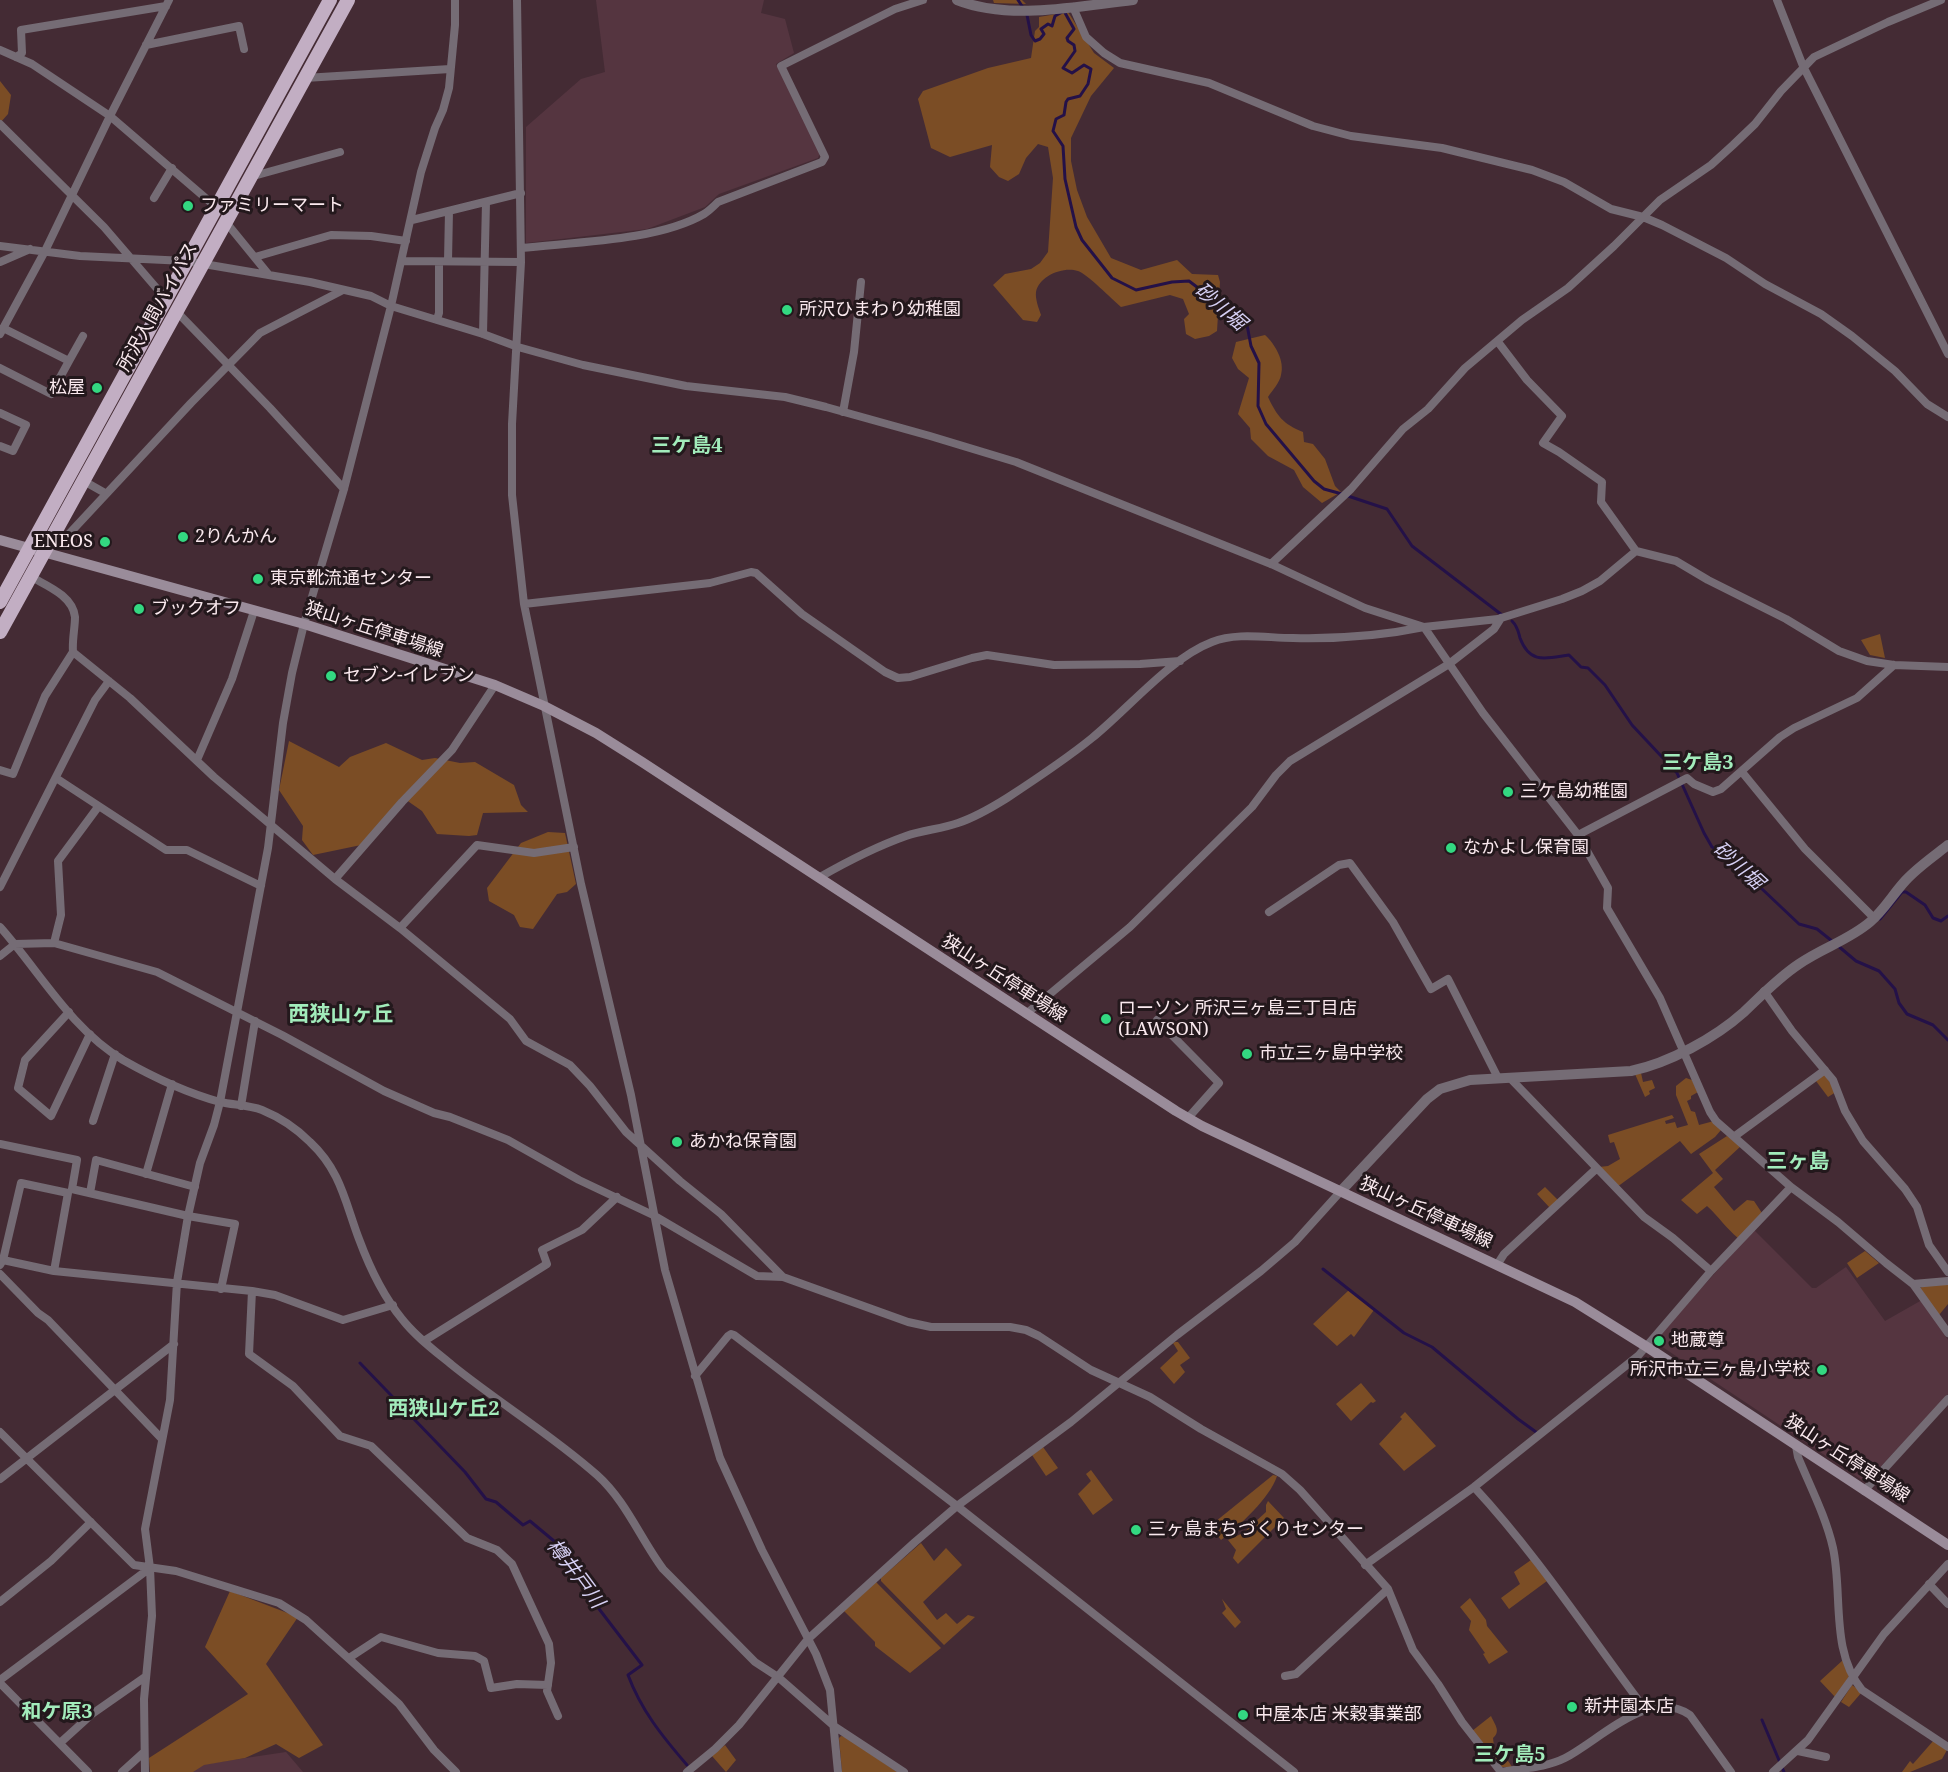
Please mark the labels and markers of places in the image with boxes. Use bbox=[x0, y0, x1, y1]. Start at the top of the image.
place label: ファミリーマート bbox=[200, 195, 344, 217]
marker: ファミリーマート bbox=[181, 199, 195, 213]
place label: 所沢ひまわり幼稚園 bbox=[799, 299, 961, 321]
marker: 所沢ひまわり幼稚園 bbox=[780, 303, 794, 317]
place label: 松屋 bbox=[49, 377, 85, 399]
marker: 松屋 bbox=[90, 381, 104, 395]
place label: 2りんかん bbox=[195, 526, 277, 548]
marker: 2りんかん bbox=[176, 530, 190, 544]
place label: ENEOS bbox=[34, 531, 93, 553]
marker: ENEOS bbox=[98, 535, 112, 549]
place label: 東京靴流通センター bbox=[270, 568, 432, 590]
marker: 東京靴流通センター bbox=[251, 572, 265, 586]
place label: ブックオフ bbox=[151, 598, 241, 620]
marker: ブックオフ bbox=[132, 602, 146, 616]
place label: セブン-イレブン bbox=[343, 665, 475, 687]
marker: セブン-イレブン bbox=[324, 669, 338, 683]
place label: 三ケ島幼稚園 bbox=[1520, 781, 1628, 803]
marker: 三ケ島幼稚園 bbox=[1501, 785, 1515, 799]
place label: なかよし保育園 bbox=[1463, 837, 1589, 859]
marker: なかよし保育園 bbox=[1444, 841, 1458, 855]
place label: ローソン 所沢三ヶ島三丁目店 (LAWSON) bbox=[1118, 998, 1357, 1040]
marker: ローソン 所沢三ヶ島三丁目店 (LAWSON) bbox=[1099, 1012, 1113, 1026]
place label: 市立三ヶ島中学校 bbox=[1259, 1043, 1403, 1065]
marker: 市立三ヶ島中学校 bbox=[1240, 1047, 1254, 1061]
place label: あかね保育園 bbox=[689, 1131, 797, 1153]
marker: あかね保育園 bbox=[670, 1135, 684, 1149]
place label: 地蔵尊 bbox=[1671, 1330, 1725, 1352]
marker: 地蔵尊 bbox=[1652, 1334, 1666, 1348]
place label: 所沢市立三ヶ島小学校 bbox=[1630, 1359, 1810, 1381]
marker: 所沢市立三ヶ島小学校 bbox=[1815, 1363, 1829, 1377]
place label: 三ヶ島まちづくりセンター bbox=[1148, 1519, 1364, 1541]
marker: 三ヶ島まちづくりセンター bbox=[1129, 1523, 1143, 1537]
place label: 新井園本店 bbox=[1584, 1696, 1674, 1718]
marker: 新井園本店 bbox=[1565, 1700, 1579, 1714]
place label: 中屋本店 米穀事業部 bbox=[1255, 1704, 1422, 1726]
marker: 中屋本店 米穀事業部 bbox=[1236, 1708, 1250, 1722]

